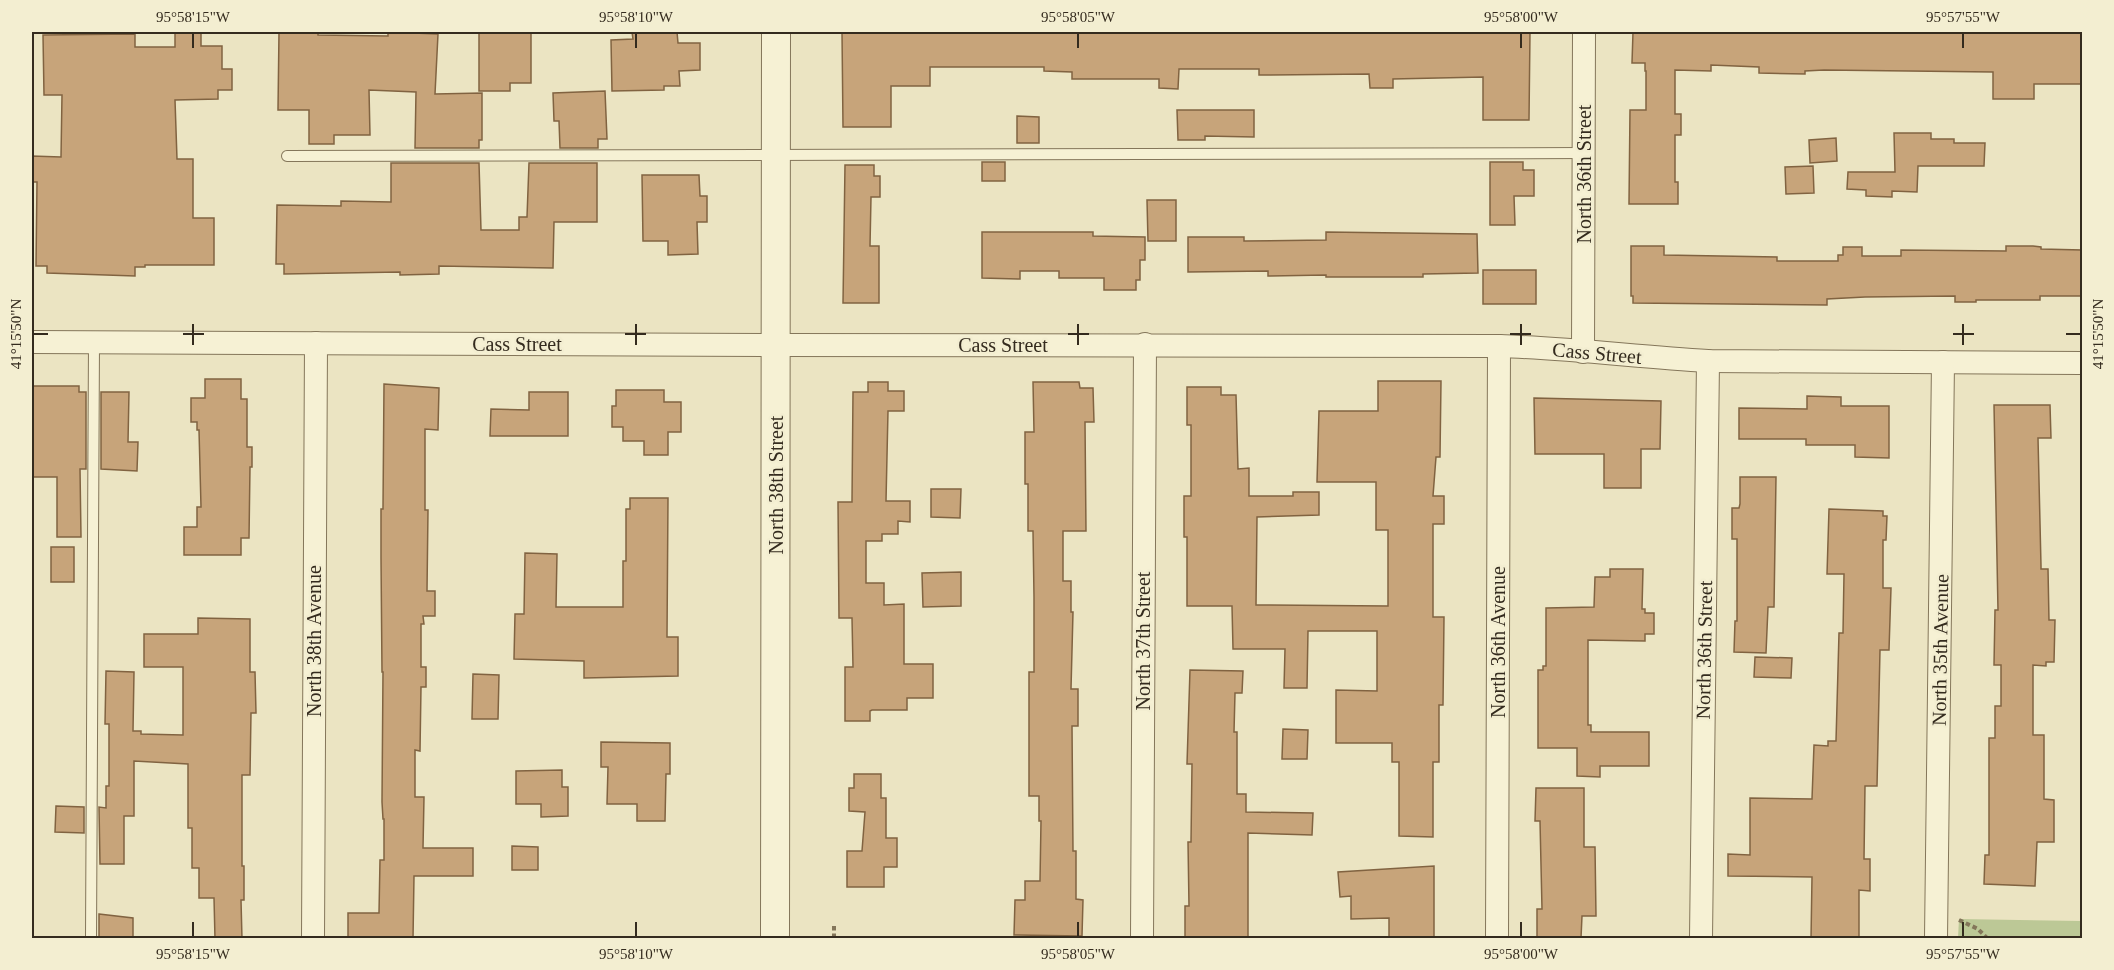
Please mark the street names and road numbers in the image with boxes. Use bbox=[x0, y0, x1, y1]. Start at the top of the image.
street label: North 36th Street bbox=[1573, 104, 1595, 243]
street label: Cass Street bbox=[472, 333, 562, 355]
street label: Cass Street bbox=[958, 334, 1048, 356]
street label: Cass Street bbox=[1551, 338, 1643, 368]
street label: North 38th Street bbox=[765, 415, 787, 554]
street label: North 38th Avenue bbox=[303, 565, 325, 717]
street label: North 36th Avenue bbox=[1487, 566, 1509, 718]
street label: North 37th Street bbox=[1132, 571, 1154, 710]
street label: North 35th Avenue bbox=[1928, 574, 1952, 726]
street label: North 36th Street bbox=[1692, 580, 1716, 720]

